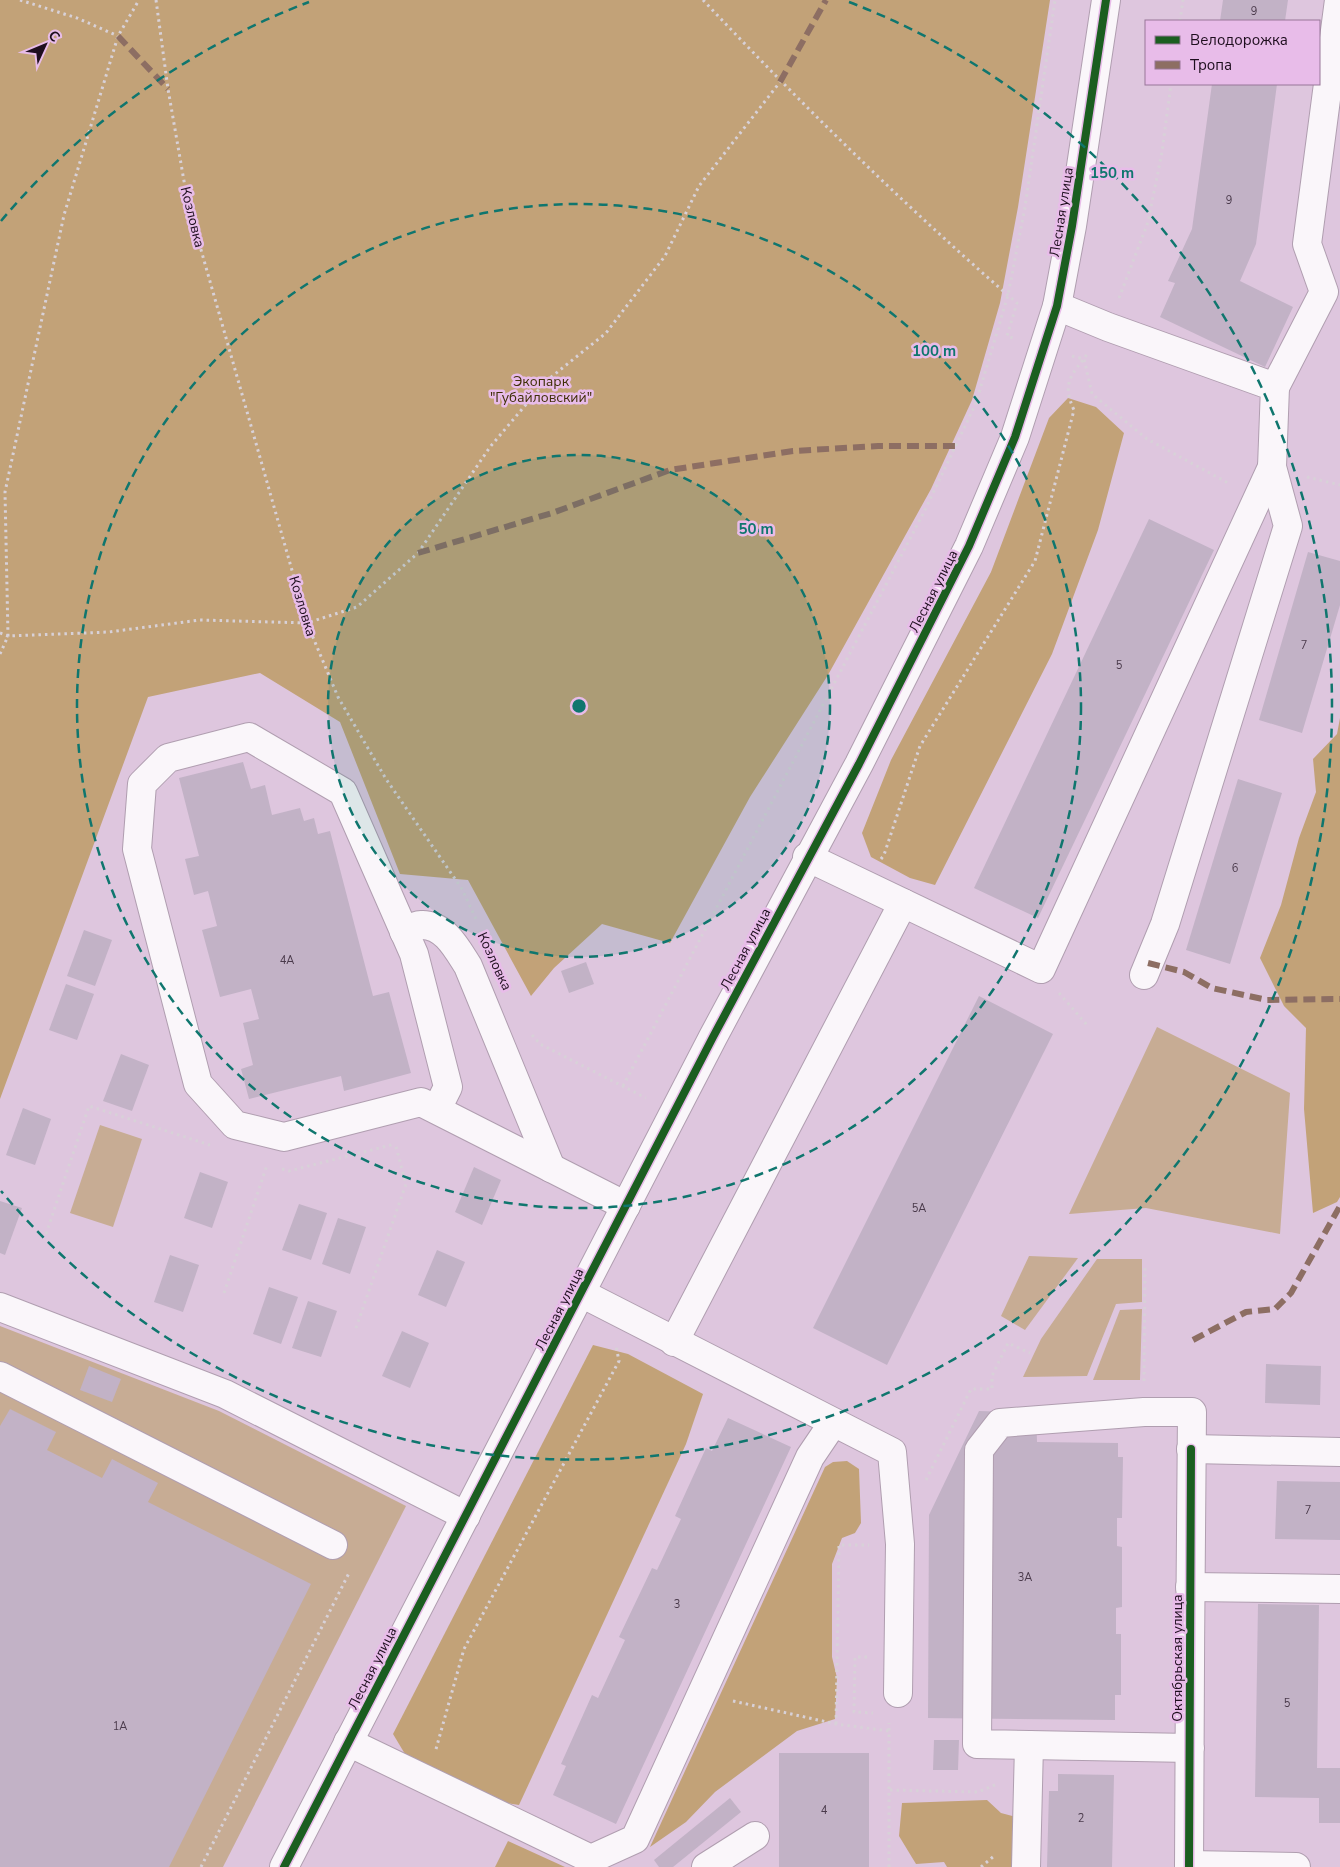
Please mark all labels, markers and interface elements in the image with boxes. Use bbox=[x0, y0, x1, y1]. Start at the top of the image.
house number: 9 bbox=[1251, 4, 1257, 19]
north arrow bbox=[20, 20, 70, 70]
legend bbox=[1145, 20, 1320, 85]
text: С bbox=[44, 26, 64, 47]
text: Велодорожка bbox=[1190, 30, 1288, 50]
text: Тропа bbox=[1190, 55, 1232, 75]
text: 150 m bbox=[1090, 163, 1134, 183]
street label: Лесная улица bbox=[1045, 166, 1078, 258]
street label: Козловка bbox=[176, 185, 209, 250]
house number: 9 bbox=[1226, 193, 1232, 208]
text: 100 m bbox=[912, 341, 956, 361]
park label: Экопарк "Губайловский" bbox=[490, 372, 592, 407]
text: 50 m bbox=[738, 519, 774, 539]
street label: Лесная улица bbox=[904, 547, 962, 636]
street label: Козловка bbox=[284, 574, 321, 639]
house number: 7 bbox=[1301, 638, 1307, 653]
house number: 5 bbox=[1116, 658, 1123, 673]
centre of rings bbox=[570, 697, 588, 715]
house number: 6 bbox=[1232, 861, 1239, 876]
street label: Лесная улица bbox=[716, 905, 775, 994]
street label: Козловка bbox=[473, 929, 516, 993]
house number: 4А bbox=[280, 953, 294, 968]
house number: 5А bbox=[912, 1201, 926, 1216]
street label: Лесная улица bbox=[530, 1265, 588, 1354]
house number: 7 bbox=[1305, 1503, 1311, 1518]
house number: 3А bbox=[1018, 1570, 1032, 1585]
street label: Октябрьская улица bbox=[1168, 1594, 1187, 1722]
house number: 3 bbox=[674, 1597, 680, 1612]
street label: Лесная улица bbox=[343, 1624, 401, 1713]
house number: 5 bbox=[1284, 1696, 1291, 1711]
house number: 1А bbox=[113, 1719, 127, 1734]
house number: 4 bbox=[821, 1803, 828, 1818]
house number: 2 bbox=[1078, 1811, 1084, 1826]

